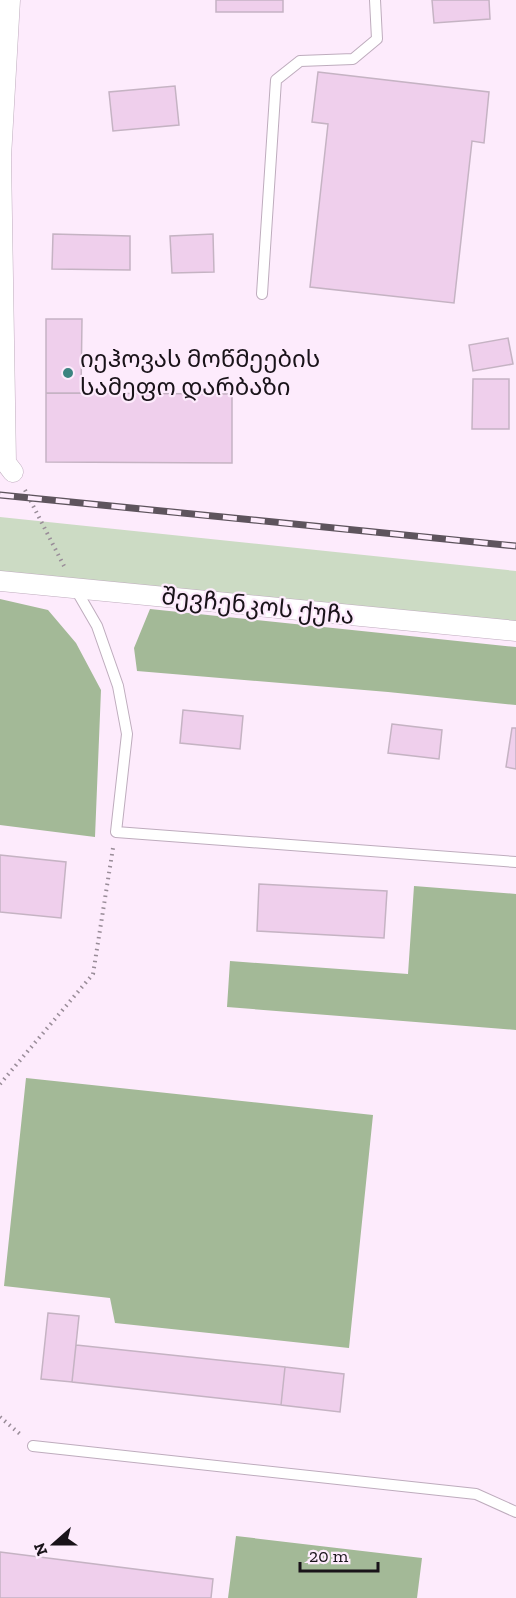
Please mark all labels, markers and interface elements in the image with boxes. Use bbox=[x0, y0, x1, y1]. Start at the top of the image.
place label: იეჰოვას მოწმეების სამეფო დარბაზი bbox=[80, 344, 320, 401]
marker: იეჰოვას მოწმეების სამეფო დარბაზი bbox=[61, 366, 75, 380]
street label: შევჩენკოს ქუჩა bbox=[160, 581, 356, 630]
north arrow bbox=[24, 1514, 84, 1574]
scale bar bbox=[300, 1535, 378, 1573]
text: N bbox=[29, 1540, 52, 1558]
text: 20 m bbox=[309, 1545, 349, 1567]

